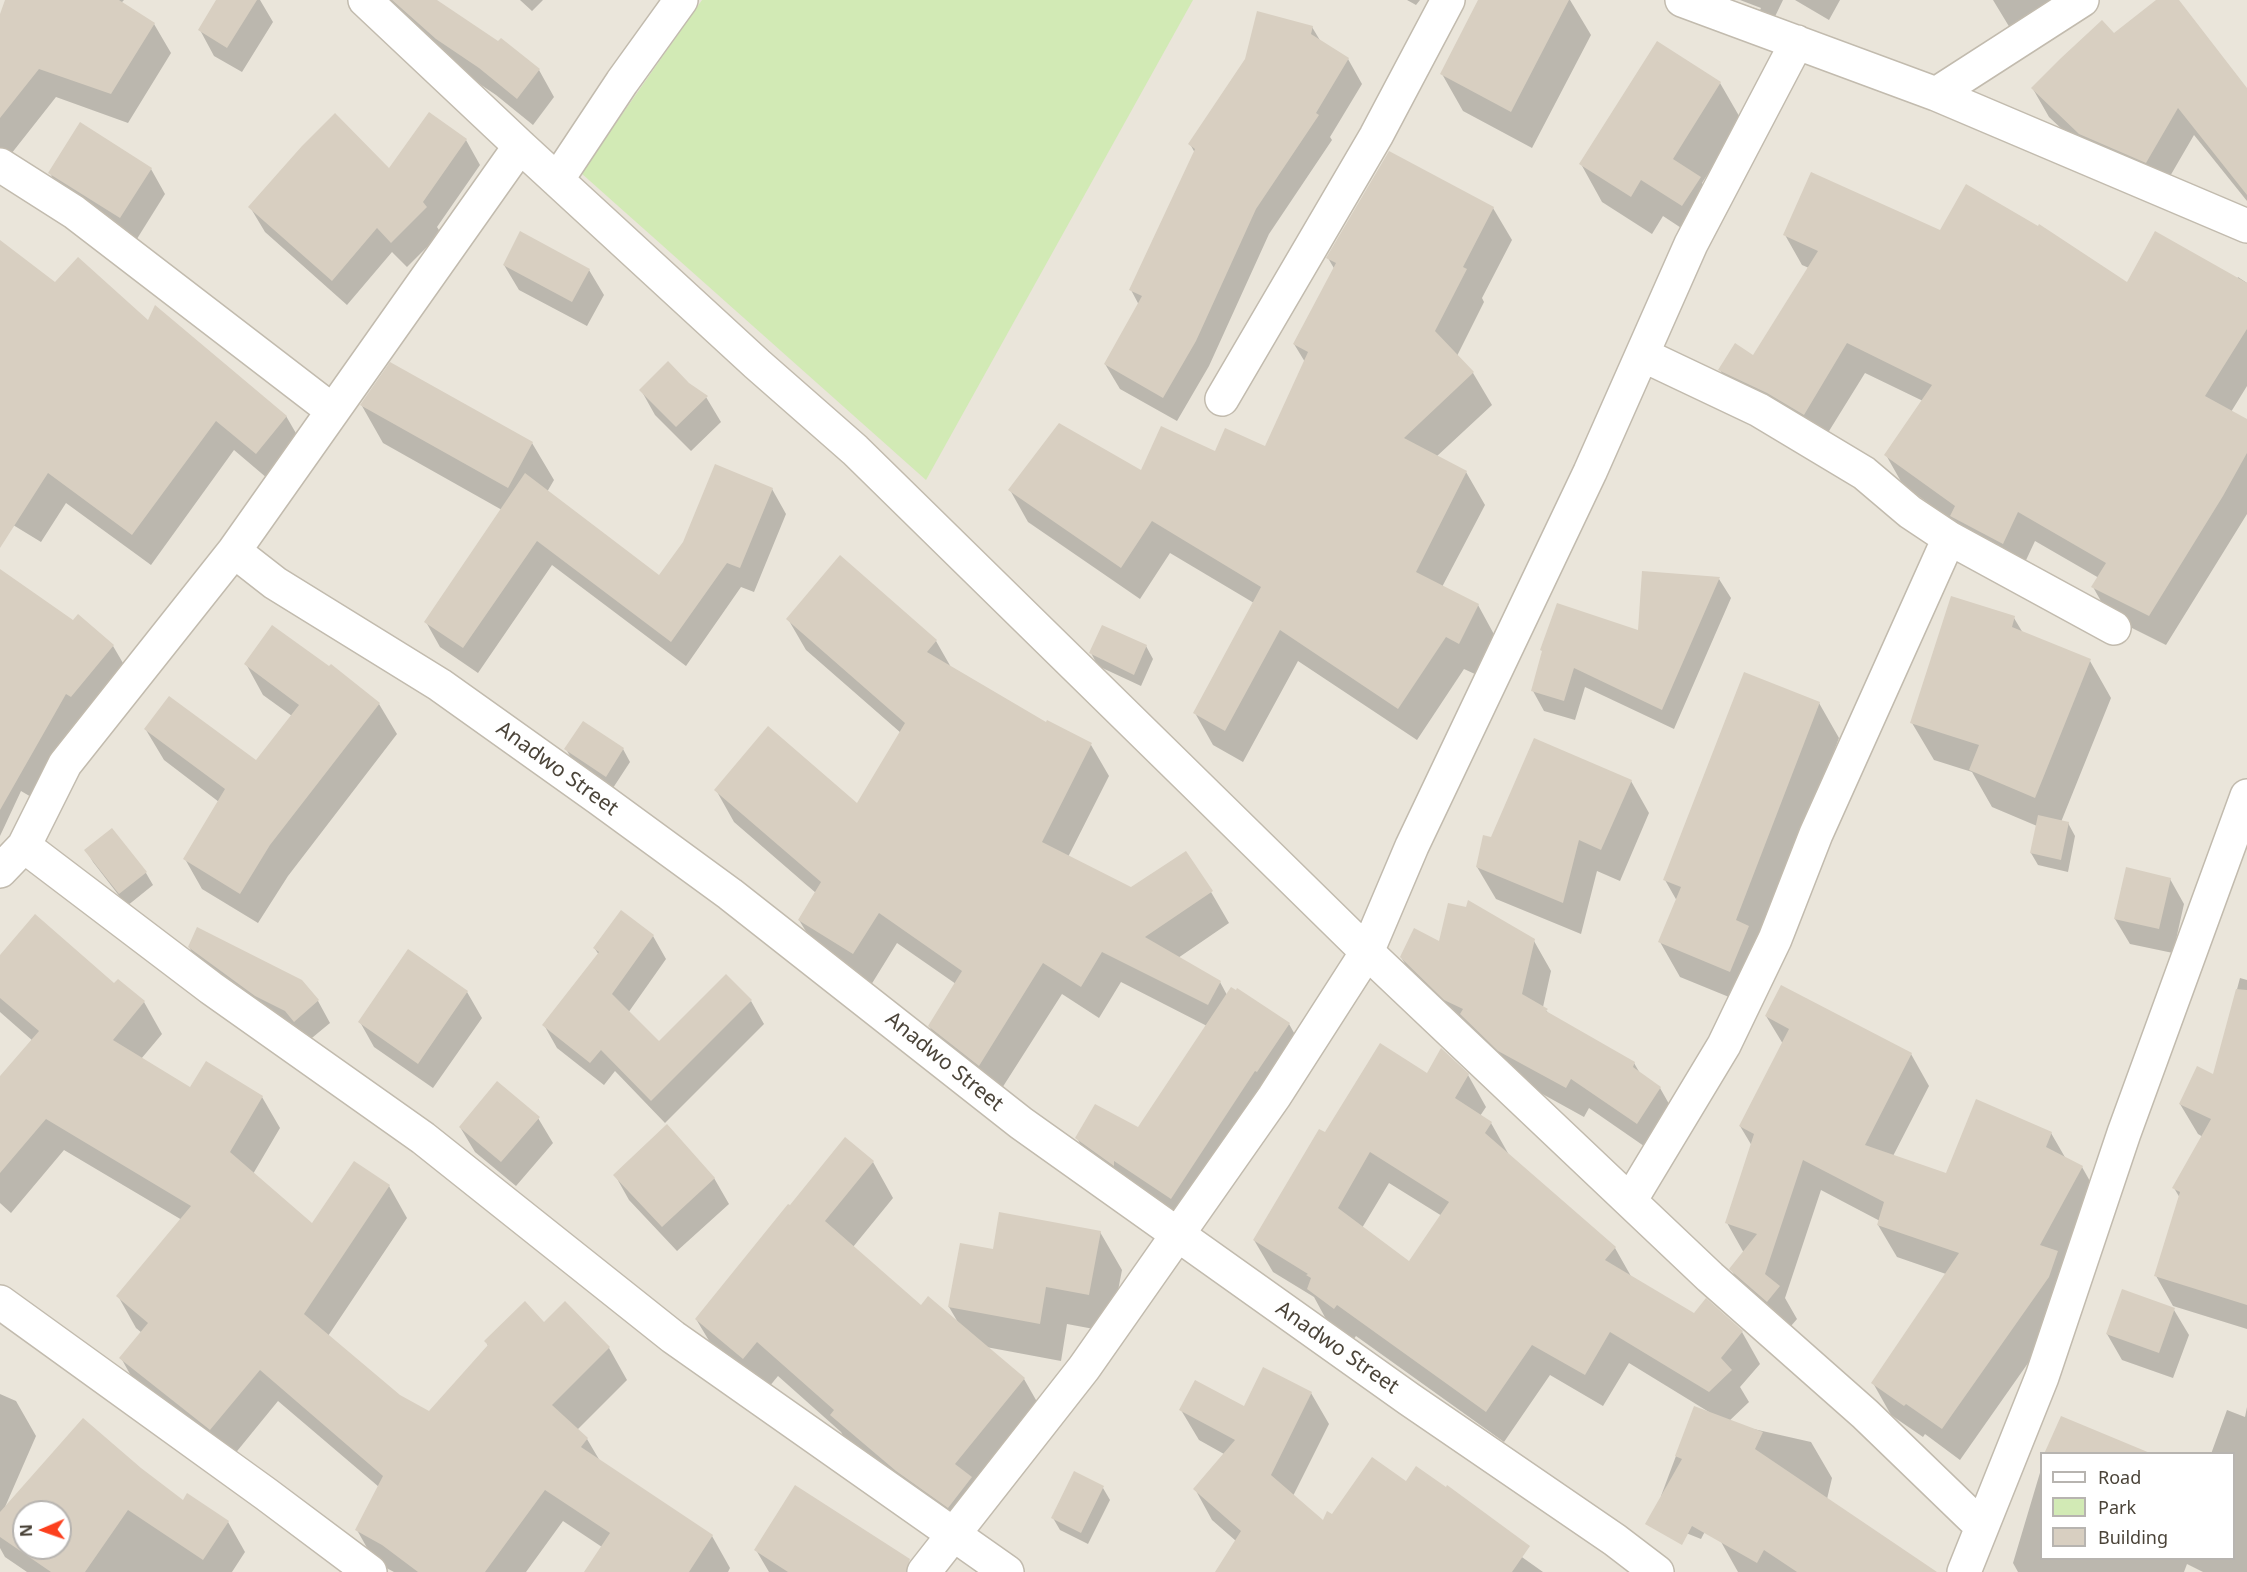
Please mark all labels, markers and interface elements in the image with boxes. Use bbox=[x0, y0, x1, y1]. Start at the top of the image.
street label: Anadwo Street bbox=[491, 716, 623, 822]
street label: Anadwo Street bbox=[880, 1007, 1008, 1117]
street label: Anadwo Street bbox=[1271, 1296, 1403, 1400]
legend bbox=[2040, 1452, 2235, 1560]
text: Road bbox=[2098, 1465, 2141, 1489]
text: Park bbox=[2098, 1495, 2136, 1519]
north arrow bbox=[12, 1500, 72, 1560]
text: N bbox=[15, 1524, 37, 1537]
text: Building bbox=[2098, 1525, 2168, 1549]

